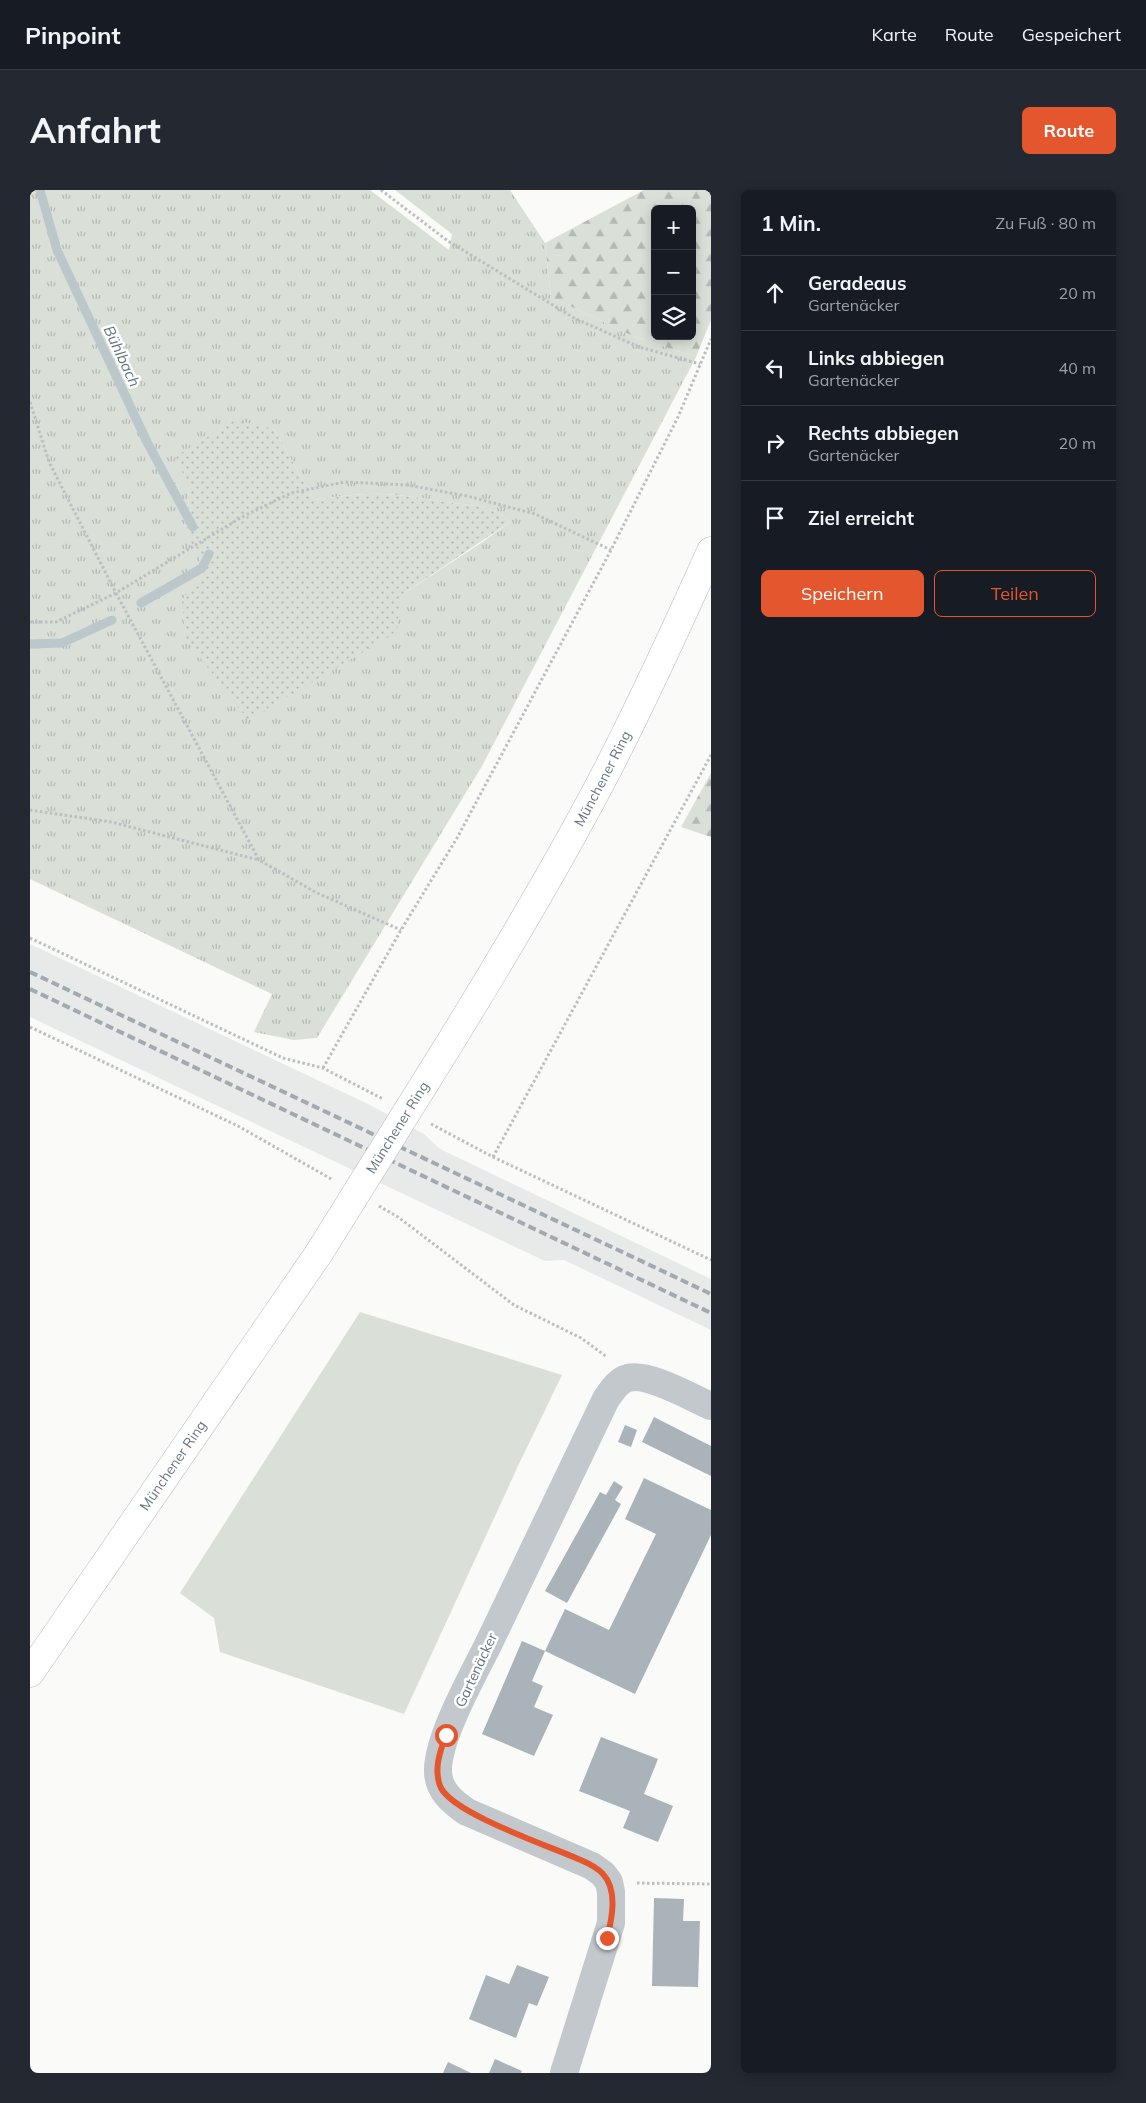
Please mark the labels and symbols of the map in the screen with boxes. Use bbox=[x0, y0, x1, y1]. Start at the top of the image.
water label: Bühlbach bbox=[100, 322, 145, 390]
street label: Münchener Ring bbox=[570, 728, 635, 829]
street label: Münchener Ring bbox=[362, 1078, 433, 1177]
street label: Münchener Ring bbox=[136, 1417, 210, 1514]
street label: Gartenäcker bbox=[451, 1629, 501, 1710]
route start bbox=[435, 1724, 458, 1747]
route end bbox=[596, 1927, 619, 1950]

